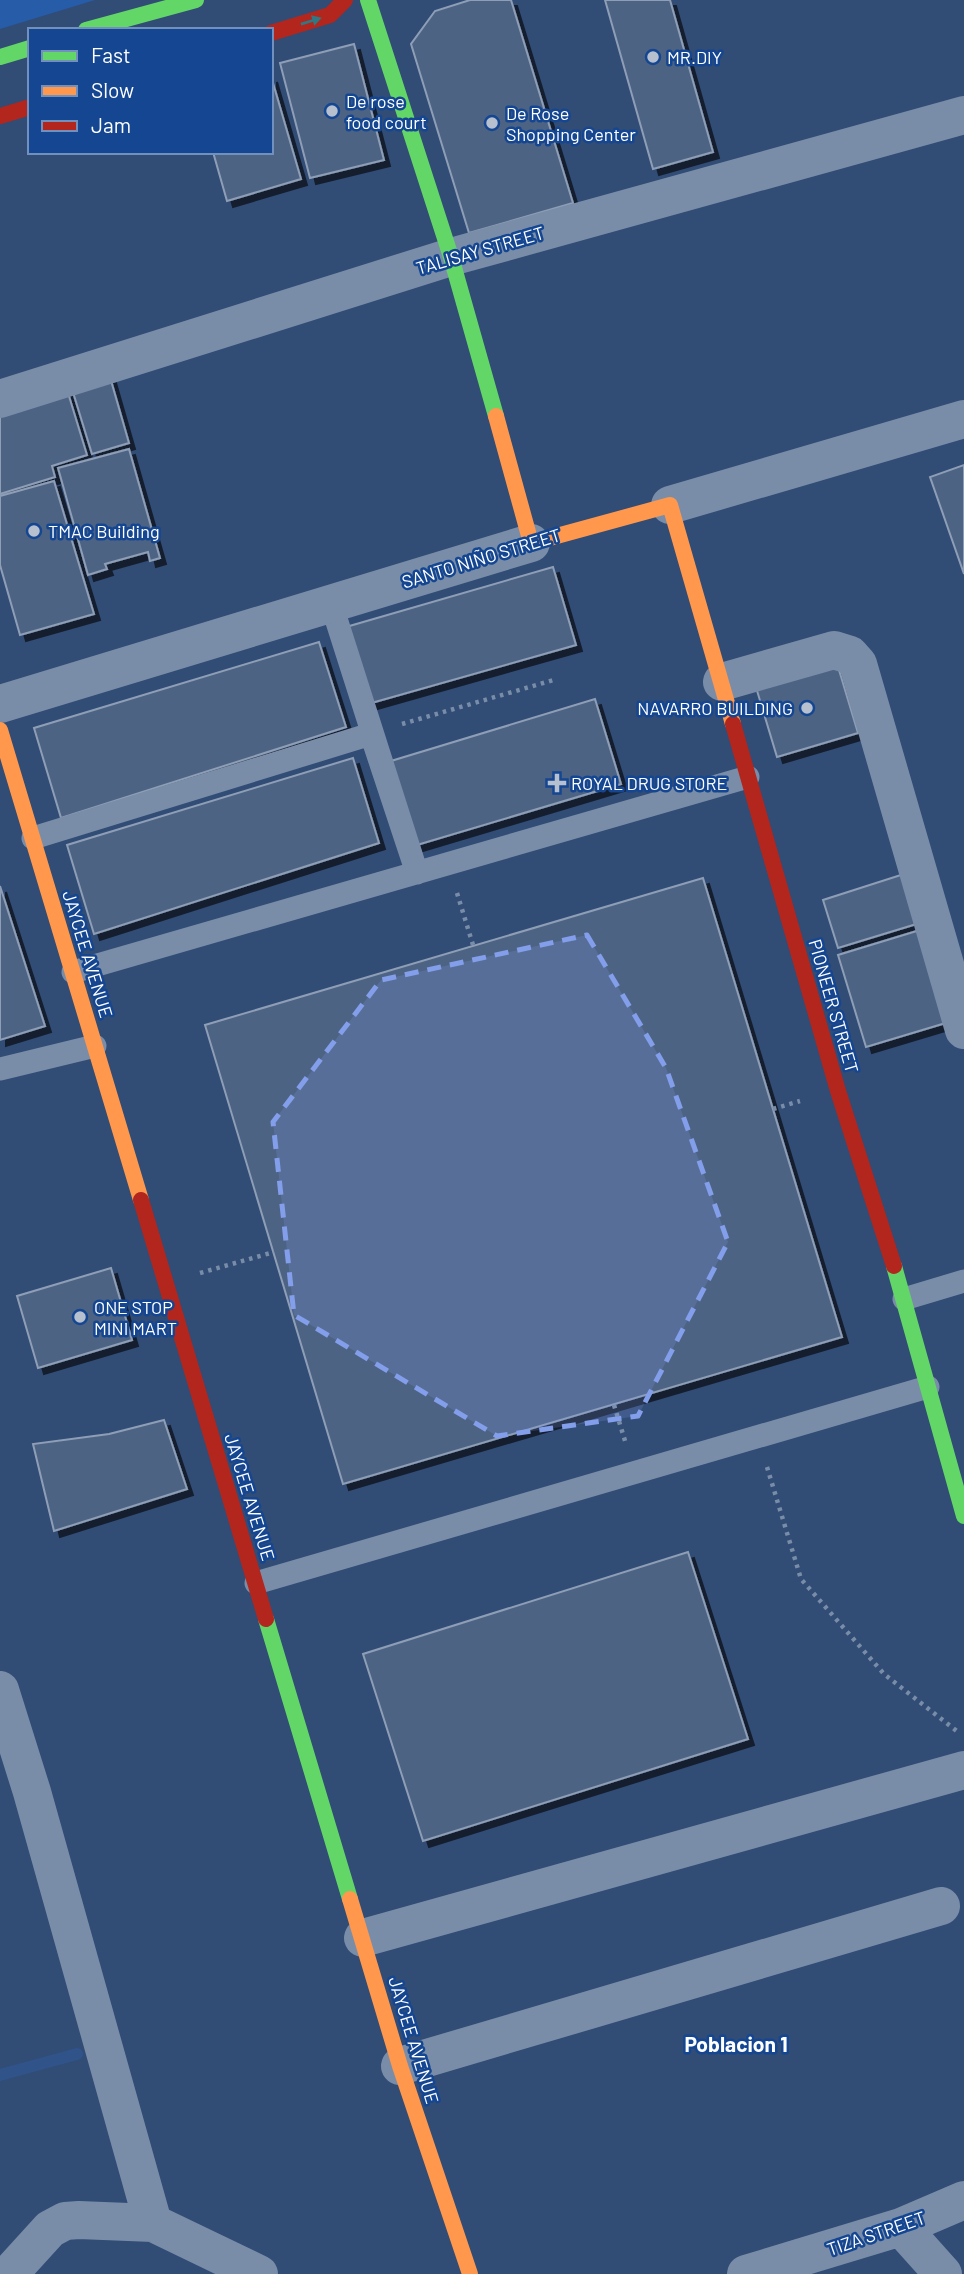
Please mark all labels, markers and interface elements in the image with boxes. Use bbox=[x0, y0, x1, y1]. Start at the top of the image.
one-way arrow bbox=[300, 15, 321, 25]
legend bbox=[28, 28, 273, 154]
text: Fast bbox=[91, 42, 131, 67]
place label: MR.DIY bbox=[667, 46, 722, 68]
marker: MR.DIY bbox=[645, 49, 661, 65]
text: Slow bbox=[91, 77, 134, 102]
place label: De rose food court bbox=[346, 90, 427, 133]
place label: De Rose Shopping Center bbox=[506, 102, 636, 145]
marker: De rose food court bbox=[324, 103, 340, 119]
text: Jam bbox=[91, 112, 131, 137]
marker: De Rose Shopping Center bbox=[484, 115, 500, 131]
street label: TALISAY STREET bbox=[413, 221, 547, 279]
place label: TMAC Building bbox=[48, 520, 160, 542]
marker: TMAC Building bbox=[26, 523, 42, 539]
street label: SANTO NIÑO STREET bbox=[399, 523, 563, 593]
place label: NAVARRO BUILDING bbox=[637, 697, 793, 719]
marker: NAVARRO BUILDING bbox=[799, 700, 815, 716]
place label: ROYAL DRUG STORE bbox=[571, 772, 727, 794]
marker: ROYAL DRUG STORE bbox=[549, 775, 565, 791]
street label: JAYCEE AVENUE bbox=[58, 888, 118, 1020]
street label: PIONEER STREET bbox=[804, 937, 864, 1075]
place label: ONE STOP MINI MART bbox=[94, 1296, 177, 1339]
marker: ONE STOP MINI MART bbox=[72, 1309, 88, 1325]
street label: JAYCEE AVENUE bbox=[220, 1431, 280, 1563]
street label: JAYCEE AVENUE bbox=[384, 1974, 444, 2106]
district label: Poblacion 1 bbox=[684, 2031, 788, 2056]
street label: TIZA STREET bbox=[824, 2206, 928, 2260]

